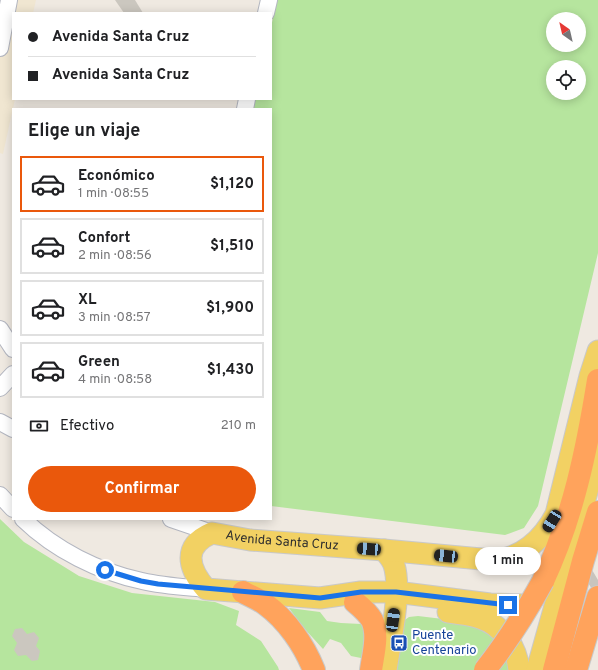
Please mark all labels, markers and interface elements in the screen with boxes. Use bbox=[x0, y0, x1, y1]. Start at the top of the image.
north arrow bbox=[546, 12, 586, 52]
map controls bbox=[546, 12, 586, 100]
text: Avenida Santa Cruz bbox=[52, 28, 189, 47]
button: locate bbox=[546, 60, 586, 100]
text: Avenida Santa Cruz bbox=[52, 66, 189, 85]
text: Elige un viaje bbox=[28, 120, 140, 143]
icon: car bbox=[30, 166, 66, 202]
text: Económico bbox=[78, 167, 155, 186]
text: $1,120 bbox=[210, 175, 254, 194]
text: 1 min · 08:55 bbox=[78, 186, 149, 202]
icon: car bbox=[30, 228, 66, 264]
text: Confort bbox=[78, 229, 130, 248]
text: $1,510 bbox=[210, 237, 254, 256]
text: 2 min · 08:56 bbox=[78, 248, 152, 264]
icon: car bbox=[30, 290, 66, 326]
text: XL bbox=[78, 291, 96, 310]
text: $1,900 bbox=[206, 299, 254, 318]
text: 3 min · 08:57 bbox=[78, 310, 151, 326]
icon: car bbox=[30, 352, 66, 388]
text: Green bbox=[78, 353, 120, 372]
text: $1,430 bbox=[207, 361, 254, 380]
text: 4 min · 08:58 bbox=[78, 372, 152, 388]
icon: cash bbox=[28, 415, 50, 437]
text: Efectivo bbox=[60, 417, 114, 436]
text: 210 m bbox=[221, 418, 256, 434]
button: Confirmar bbox=[28, 466, 256, 512]
car bbox=[541, 508, 563, 534]
street label: Avenida Santa Cruz bbox=[224, 528, 339, 555]
car bbox=[357, 542, 381, 556]
callout: 1 min bbox=[475, 547, 541, 575]
car bbox=[433, 549, 459, 563]
text: 1 min bbox=[492, 553, 524, 569]
route start bbox=[96, 561, 114, 579]
route end bbox=[499, 596, 517, 614]
car bbox=[385, 607, 401, 633]
place label: Puente Centenario bbox=[412, 628, 477, 659]
bus stop icon: Puente Centenario bbox=[389, 633, 409, 653]

